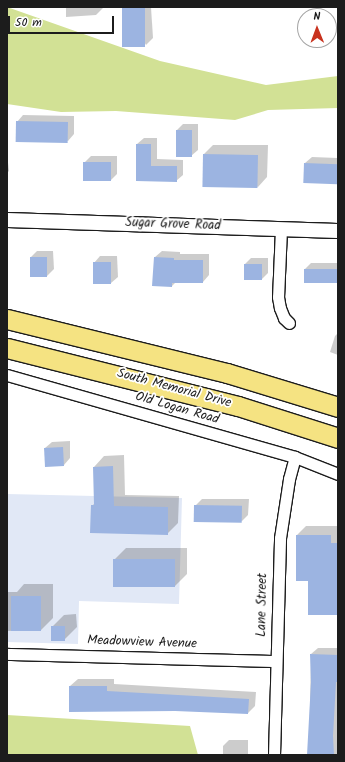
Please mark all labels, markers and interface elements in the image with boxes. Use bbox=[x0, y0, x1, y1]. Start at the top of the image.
scale bar bbox=[10, 8, 116, 34]
north arrow bbox=[297, 8, 337, 48]
text: N bbox=[313, 8, 320, 26]
text: 50 m bbox=[15, 13, 42, 32]
street label: Sugar Grove Road bbox=[125, 216, 221, 234]
street label: South Memorial Drive bbox=[115, 366, 233, 412]
street label: Old Logan Road bbox=[133, 390, 221, 428]
street label: Lane Street bbox=[255, 573, 271, 637]
street label: Meadowview Avenue bbox=[87, 633, 197, 653]

